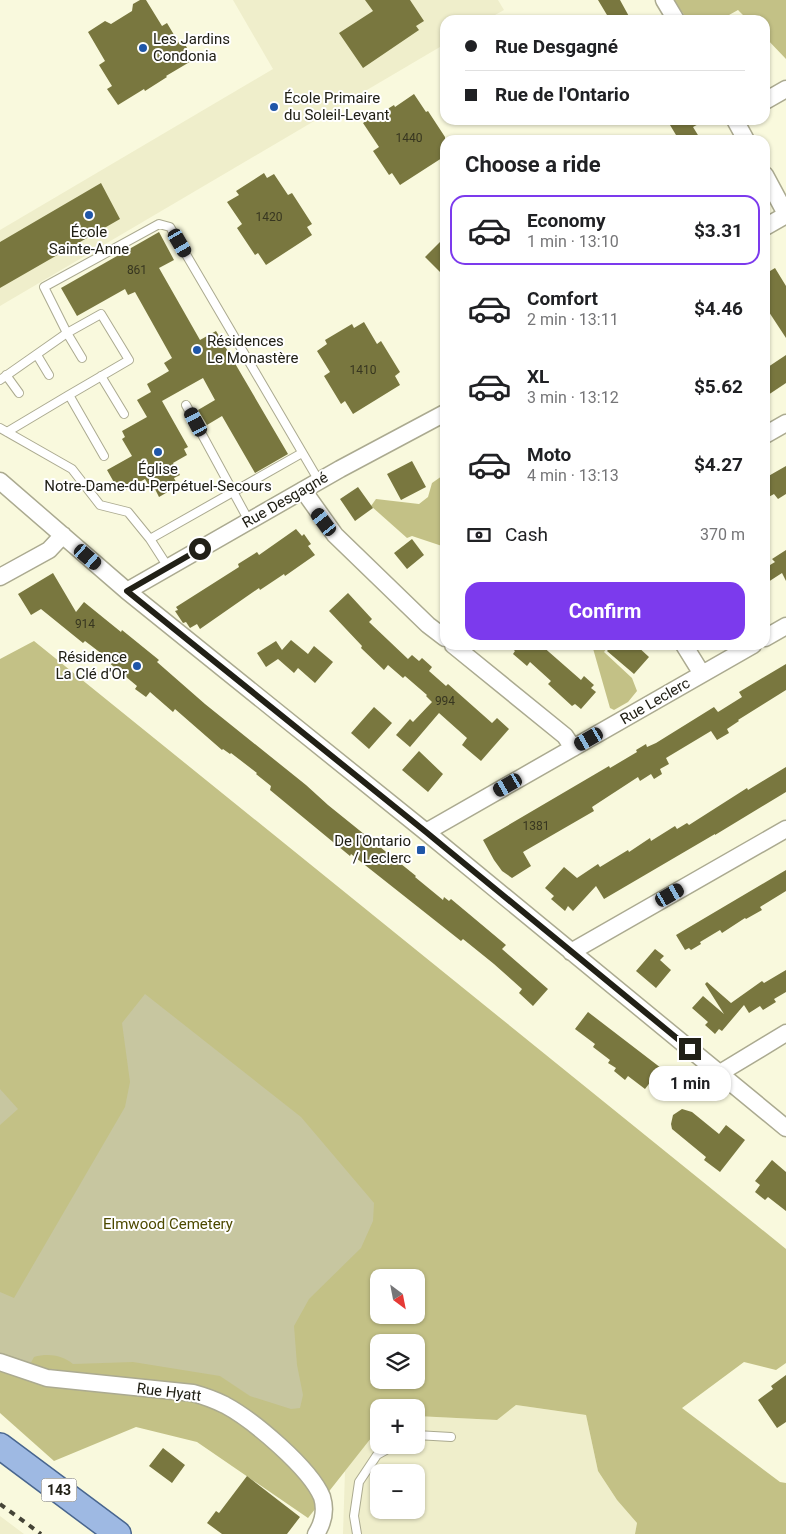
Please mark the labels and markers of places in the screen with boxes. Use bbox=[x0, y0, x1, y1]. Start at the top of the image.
place label: Les Jardins Condonia bbox=[153, 30, 230, 65]
marker: Les Jardins Condonia bbox=[137, 42, 149, 54]
place label: École Primaire du Soleil-Levant bbox=[284, 89, 389, 124]
marker: École Primaire du Soleil-Levant bbox=[268, 101, 280, 113]
marker: École Sainte-Anne bbox=[83, 209, 95, 221]
place label: École Sainte-Anne bbox=[49, 223, 129, 258]
place label: Résidences Le Monastère bbox=[207, 332, 298, 367]
marker: Résidences Le Monastère bbox=[191, 344, 203, 356]
marker: Église Notre-Dame-du-Perpétuel-Secours bbox=[152, 446, 164, 458]
place label: Église Notre-Dame-du-Perpétuel-Secours bbox=[44, 460, 272, 495]
place label: Résidence La Clé d'Or bbox=[55, 648, 127, 683]
marker: Résidence La Clé d'Or bbox=[131, 660, 143, 672]
place label: De l'Ontario / Leclerc bbox=[334, 832, 411, 867]
marker: De l'Ontario / Leclerc bbox=[415, 844, 427, 856]

